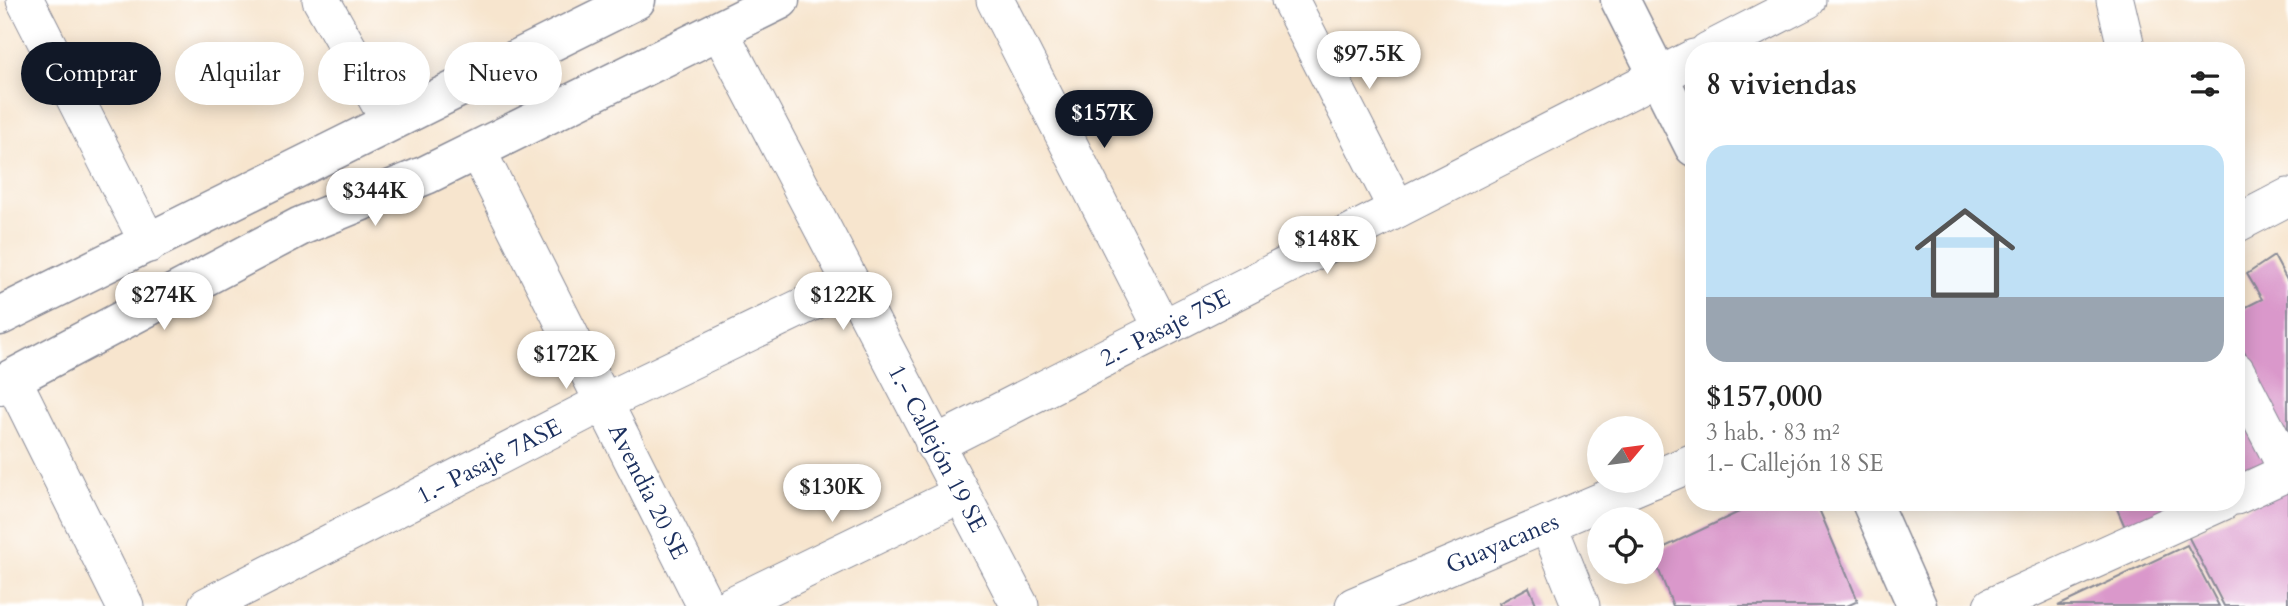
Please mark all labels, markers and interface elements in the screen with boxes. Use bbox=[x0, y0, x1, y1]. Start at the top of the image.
pin: $97.5K bbox=[1312, 32, 1426, 91]
text: $97.5K bbox=[1333, 38, 1405, 69]
chip: Comprar bbox=[21, 42, 161, 105]
chip: Alquilar bbox=[175, 42, 304, 105]
chip: Filtros bbox=[318, 42, 430, 105]
chip: Nuevo bbox=[444, 42, 562, 105]
text: 8 viviendas bbox=[1706, 64, 1857, 105]
icon: filters bbox=[2186, 65, 2224, 103]
pin: $157K bbox=[1055, 90, 1153, 150]
text: $157K bbox=[1071, 97, 1137, 128]
pin: $344K bbox=[326, 168, 424, 228]
text: $344K bbox=[342, 175, 408, 206]
icon: home bbox=[1902, 190, 2028, 316]
pin: $148K bbox=[1278, 216, 1376, 276]
text: $148K bbox=[1294, 223, 1360, 254]
pin: $274K bbox=[115, 272, 213, 332]
pin: $122K bbox=[794, 272, 892, 332]
text: $274K bbox=[131, 279, 197, 310]
text: $122K bbox=[810, 279, 876, 310]
street label: 2.- Pasaje 7SE bbox=[1094, 281, 1235, 374]
pin: $172K bbox=[517, 332, 615, 391]
text: $172K bbox=[533, 338, 599, 369]
street label: 1.- Callejón 19 SE bbox=[880, 359, 995, 538]
text: $157,000 bbox=[1706, 376, 1822, 417]
street label: 1.- Pasaje 7ASE bbox=[411, 410, 567, 512]
north arrow bbox=[1587, 416, 1664, 494]
map controls bbox=[1587, 416, 1664, 584]
text: 3 hab. · 83 m² bbox=[1706, 417, 1840, 448]
street label: Avendia 20 SE bbox=[600, 418, 696, 565]
text: 1.- Callejón 18 SE bbox=[1706, 448, 1883, 479]
pin: $130K bbox=[783, 464, 881, 524]
text: $130K bbox=[799, 471, 865, 502]
street label: Guayacanes bbox=[1441, 505, 1564, 582]
button: locate bbox=[1587, 507, 1664, 584]

